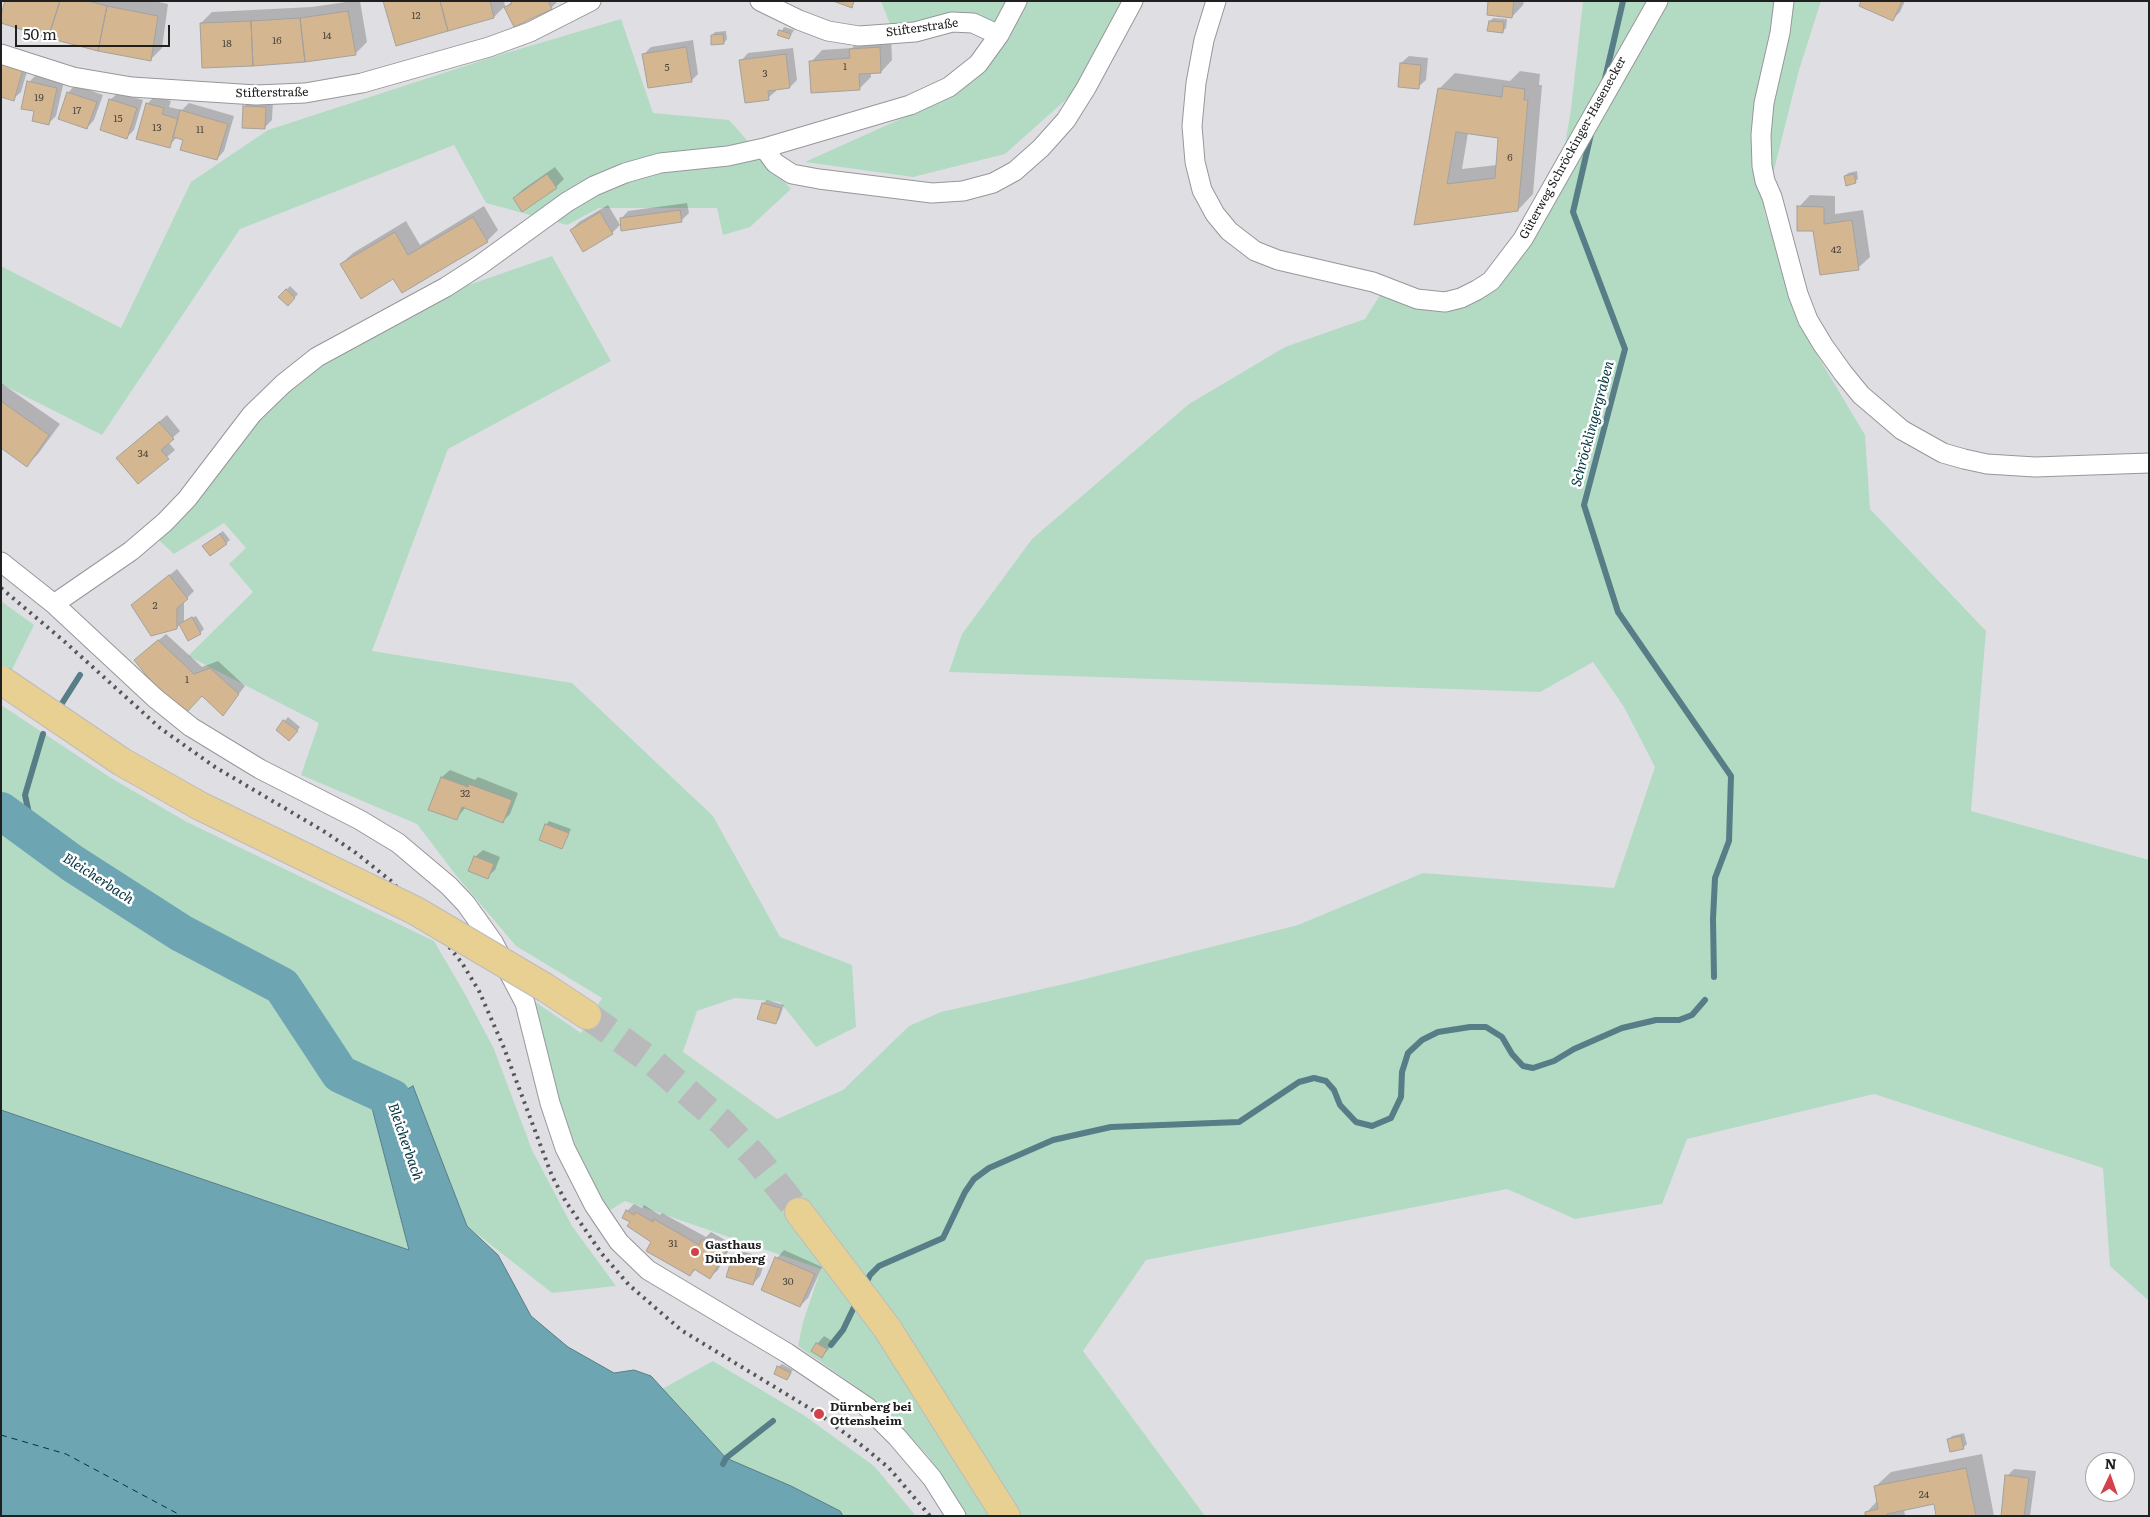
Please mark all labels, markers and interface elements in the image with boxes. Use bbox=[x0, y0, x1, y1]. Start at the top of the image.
house number: 12 bbox=[411, 10, 421, 22]
scale bar bbox=[18, 15, 172, 47]
street label: Stifterstraße bbox=[885, 16, 959, 40]
text: 50 m bbox=[23, 22, 57, 45]
house number: 14 bbox=[322, 30, 332, 42]
house number: 16 bbox=[272, 35, 282, 47]
house number: 18 bbox=[222, 38, 232, 50]
street label: Güterweg Schröckinger-Hasenecker bbox=[1517, 54, 1629, 242]
house number: 1 bbox=[843, 61, 847, 73]
house number: 5 bbox=[664, 62, 670, 74]
house number: 3 bbox=[762, 68, 768, 80]
street label: Stifterstraße bbox=[235, 85, 309, 101]
house number: 19 bbox=[34, 92, 44, 104]
house number: 17 bbox=[73, 105, 81, 117]
house number: 15 bbox=[113, 113, 123, 125]
house number: 13 bbox=[152, 122, 162, 134]
house number: 11 bbox=[196, 124, 204, 136]
house number: 6 bbox=[1507, 152, 1513, 164]
house number: 42 bbox=[1831, 244, 1841, 256]
water label: Schröcklingergraben bbox=[1568, 359, 1618, 489]
house number: 34 bbox=[138, 448, 148, 460]
house number: 2 bbox=[152, 600, 158, 612]
house number: 1 bbox=[185, 674, 189, 686]
house number: 32 bbox=[460, 788, 470, 800]
water label: Bleicherbach bbox=[59, 850, 137, 908]
water label: Bleicherbach bbox=[384, 1101, 426, 1183]
house number: 31 bbox=[668, 1238, 678, 1250]
place label: Gasthaus Dürnberg bbox=[705, 1238, 765, 1266]
marker: Gasthaus Dürnberg bbox=[689, 1246, 701, 1258]
house number: 30 bbox=[782, 1276, 794, 1288]
place label: Dürnberg bei Ottensheim bbox=[830, 1400, 912, 1428]
marker: Dürnberg bei Ottensheim bbox=[812, 1407, 826, 1421]
north arrow bbox=[2085, 1452, 2135, 1502]
text: N bbox=[2104, 1453, 2117, 1473]
house number: 24 bbox=[1919, 1489, 1929, 1501]

